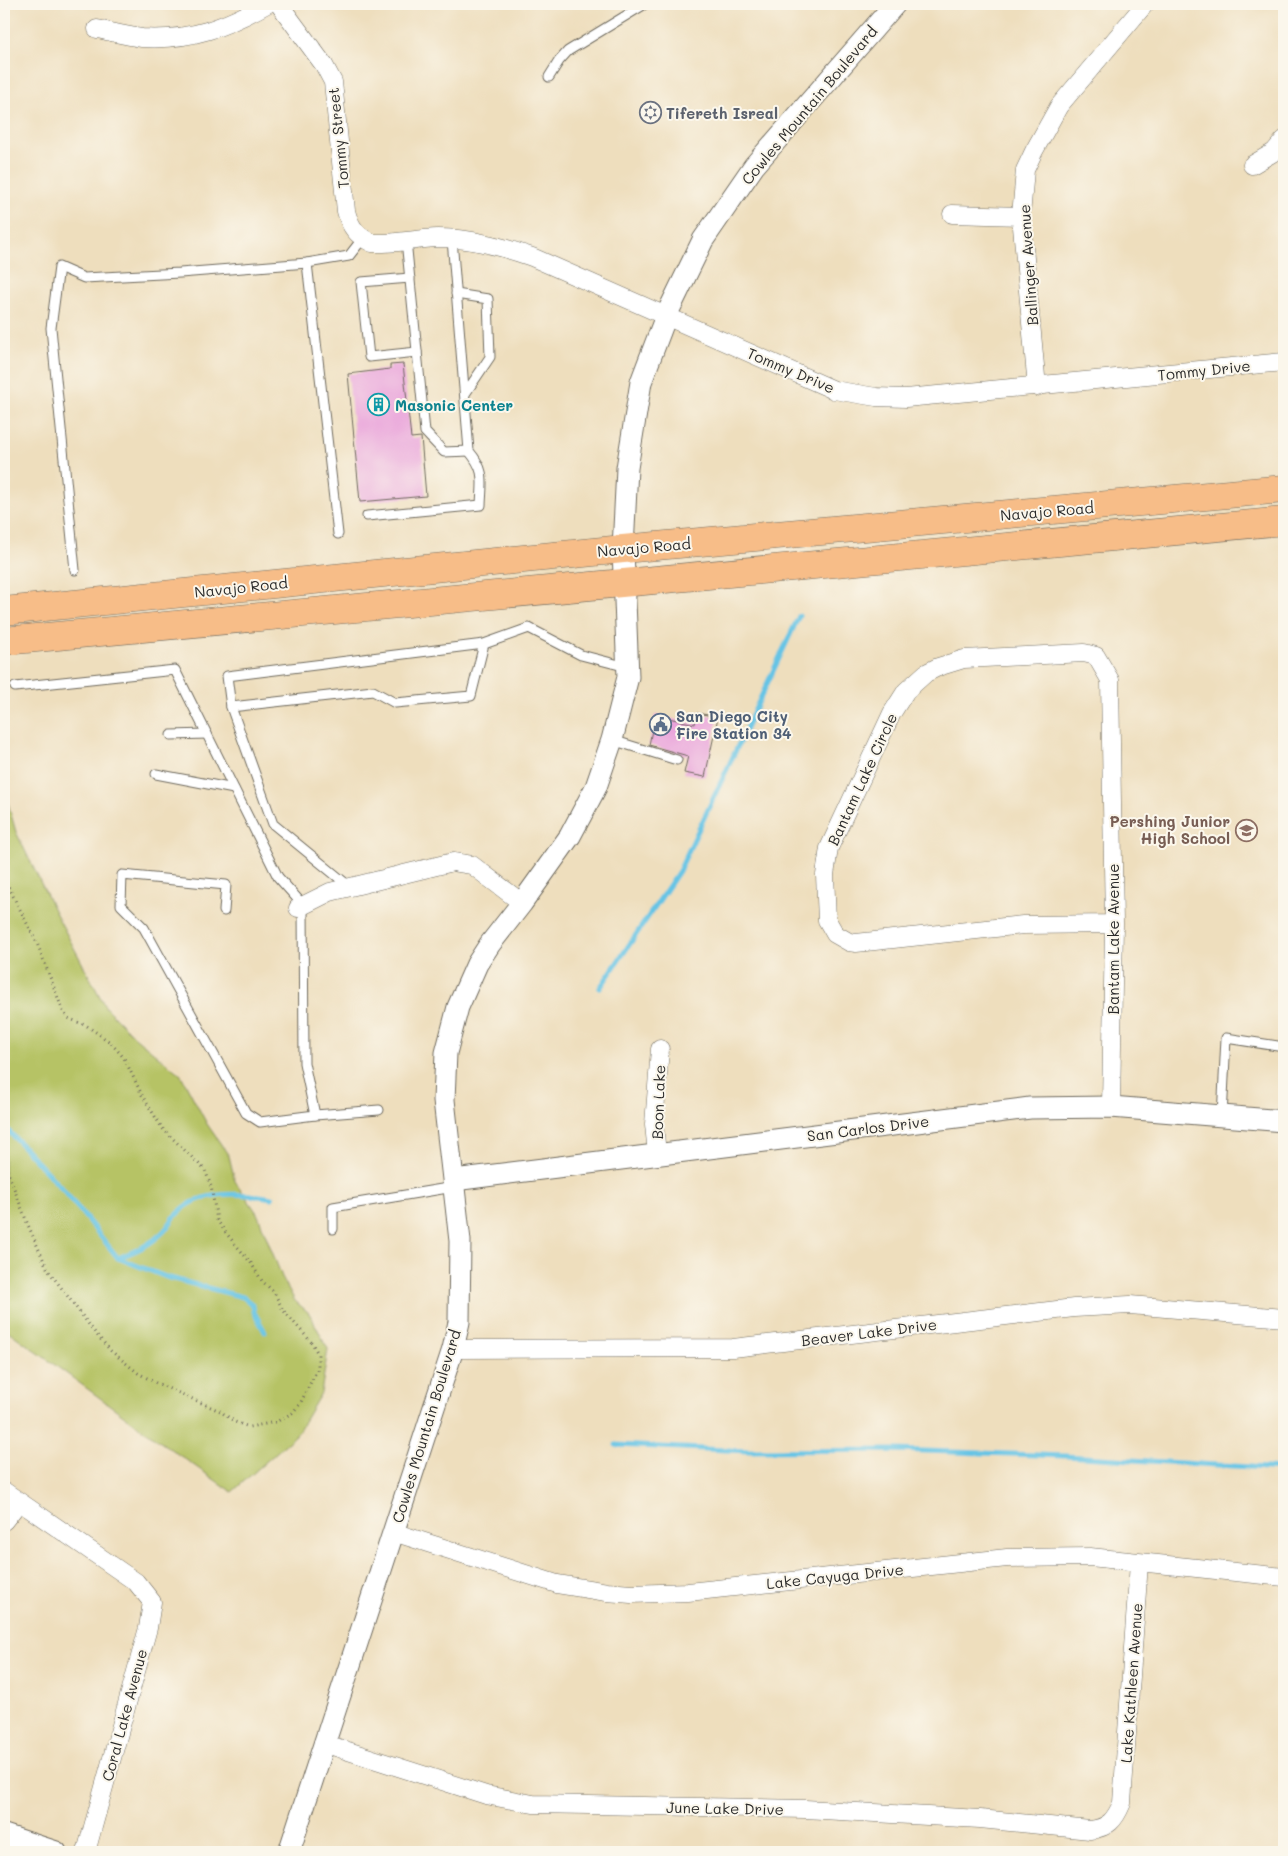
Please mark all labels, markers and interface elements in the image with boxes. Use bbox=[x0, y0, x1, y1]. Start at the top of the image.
street label: Cowles Mountain Boulevard bbox=[737, 22, 881, 188]
street label: Tommy Street bbox=[323, 86, 353, 190]
synagogue icon: Tifereth Isreal bbox=[638, 101, 662, 125]
place label: Tifereth Isreal bbox=[666, 103, 778, 123]
street label: Ballinger Avenue bbox=[1014, 204, 1042, 326]
street label: Tommy Drive bbox=[744, 343, 838, 397]
street label: Tommy Drive bbox=[1156, 355, 1252, 385]
building icon: Masonic Center bbox=[367, 393, 391, 417]
place label: Masonic Center bbox=[395, 395, 513, 415]
street label: Navajo Road bbox=[999, 497, 1095, 525]
street label: Navajo Road bbox=[596, 533, 692, 561]
street label: Navajo Road bbox=[193, 572, 289, 602]
place label: San Diego City Fire Station 34 bbox=[676, 706, 792, 743]
street label: Bantam Lake Circle bbox=[823, 710, 901, 848]
public building icon: San Diego City Fire Station 34 bbox=[648, 713, 672, 737]
place label: Pershing Junior High School bbox=[1110, 811, 1230, 848]
school or university icon: Pershing Junior High School bbox=[1234, 818, 1258, 842]
street label: Bantam Lake Avenue bbox=[1103, 864, 1123, 1014]
street label: Boon Lake bbox=[647, 1064, 669, 1140]
street label: San Carlos Drive bbox=[806, 1111, 930, 1145]
street label: Beaver Lake Drive bbox=[800, 1314, 938, 1350]
street label: Cowles Mountain Boulevard bbox=[387, 1327, 465, 1525]
street label: Lake Cayuga Drive bbox=[765, 1559, 905, 1593]
street label: Lake Kathleen Avenue bbox=[1115, 1602, 1147, 1764]
street label: Coral Lake Avenue bbox=[97, 1647, 151, 1783]
street label: June Lake Drive bbox=[666, 1797, 784, 1819]

